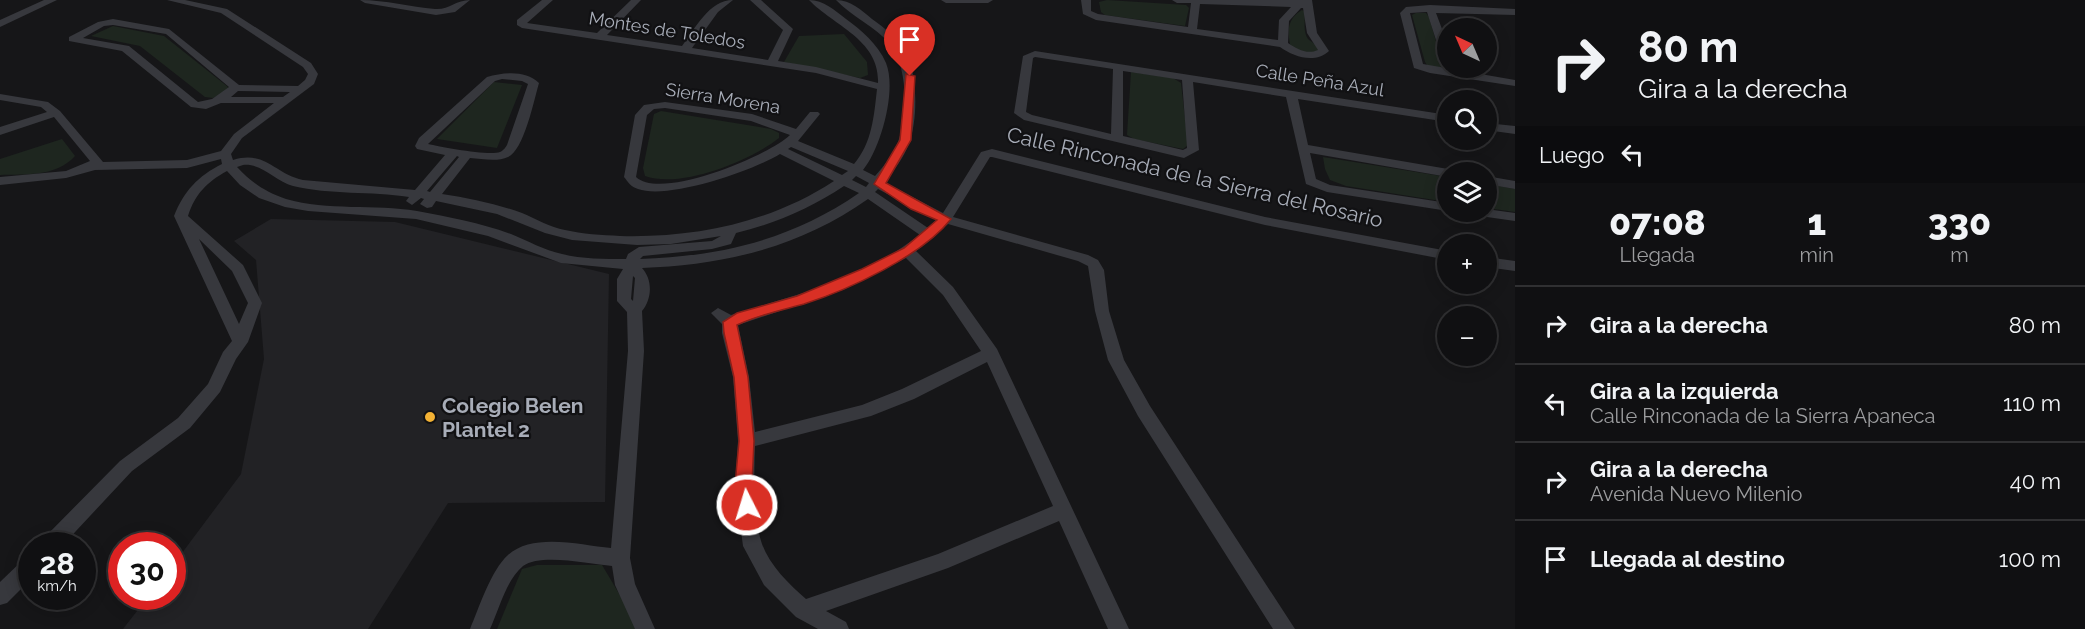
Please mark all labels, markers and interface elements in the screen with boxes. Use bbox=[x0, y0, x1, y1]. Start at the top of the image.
street label: Montes de Toledos bbox=[587, 7, 747, 53]
pin bbox=[884, 14, 935, 76]
north arrow bbox=[1437, 18, 1497, 78]
map controls bbox=[1437, 18, 1497, 366]
icon: arrive bbox=[893, 23, 926, 56]
text: 80 m bbox=[1638, 23, 1738, 72]
icon: right bbox=[1539, 24, 1617, 102]
street label: Calle Peña Azul bbox=[1254, 59, 1386, 101]
text: Gira a la derecha bbox=[1638, 73, 1848, 104]
street label: Sierra Morena bbox=[664, 79, 782, 117]
button: search bbox=[1437, 90, 1497, 150]
street label: Calle Rinconada de la Sierra del Rosario bbox=[1005, 122, 1385, 232]
icon: left bbox=[1616, 138, 1649, 171]
text: Luego bbox=[1539, 142, 1604, 168]
button: layers bbox=[1437, 162, 1497, 222]
text: 07:08 bbox=[1609, 201, 1706, 243]
text: 1 bbox=[1807, 201, 1826, 243]
text: 330 bbox=[1928, 201, 1991, 243]
button: + bbox=[1437, 234, 1497, 294]
text: Llegada bbox=[1620, 243, 1695, 267]
text: min bbox=[1800, 243, 1834, 267]
text: m bbox=[1950, 243, 1969, 267]
button: − bbox=[1437, 306, 1497, 366]
icon: right bbox=[1539, 309, 1572, 342]
text: Gira a la derecha bbox=[1590, 312, 1768, 338]
text: 80 m bbox=[2009, 312, 2061, 338]
text: Gira a la izquierda bbox=[1590, 378, 1779, 404]
icon: left bbox=[1539, 387, 1572, 420]
text: 110 m bbox=[2003, 390, 2061, 416]
place label: Colegio Belen Plantel 2 bbox=[442, 393, 584, 442]
text: Calle Rinconada de la Sierra Apaneca bbox=[1590, 404, 1935, 428]
marker: Colegio Belen Plantel 2 bbox=[423, 410, 437, 424]
text: Gira a la derecha bbox=[1590, 456, 1768, 482]
icon: right bbox=[1539, 465, 1572, 498]
text: 40 m bbox=[2010, 468, 2061, 494]
position arrow bbox=[715, 473, 779, 537]
text: Avenida Nuevo Milenio bbox=[1590, 482, 1802, 506]
speed limit sign: 30 bbox=[108, 532, 186, 610]
icon: arrive bbox=[1539, 543, 1572, 576]
text: 28 bbox=[39, 546, 75, 581]
text: Llegada al destino bbox=[1590, 546, 1785, 572]
text: 100 m bbox=[1999, 546, 2061, 572]
text: km/h bbox=[37, 577, 77, 595]

